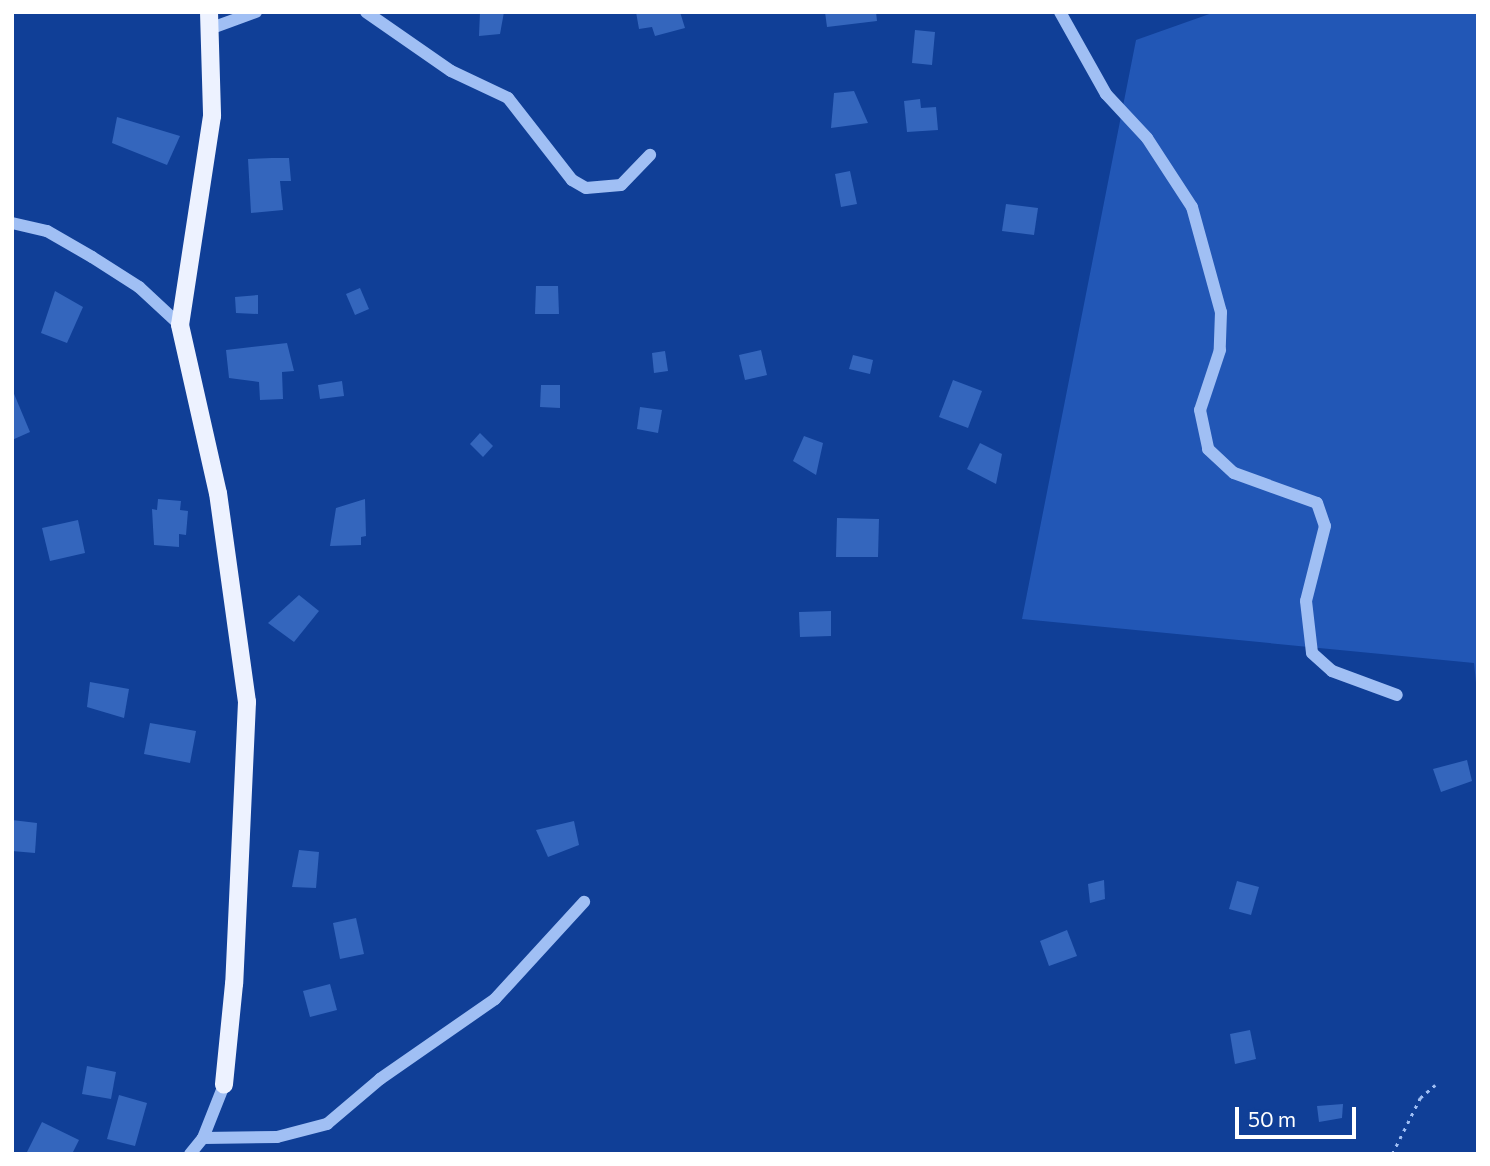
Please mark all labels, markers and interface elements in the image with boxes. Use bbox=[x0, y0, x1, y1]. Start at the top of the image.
scale bar bbox=[1238, 1092, 1359, 1136]
text: 50 m bbox=[1248, 1106, 1296, 1131]

